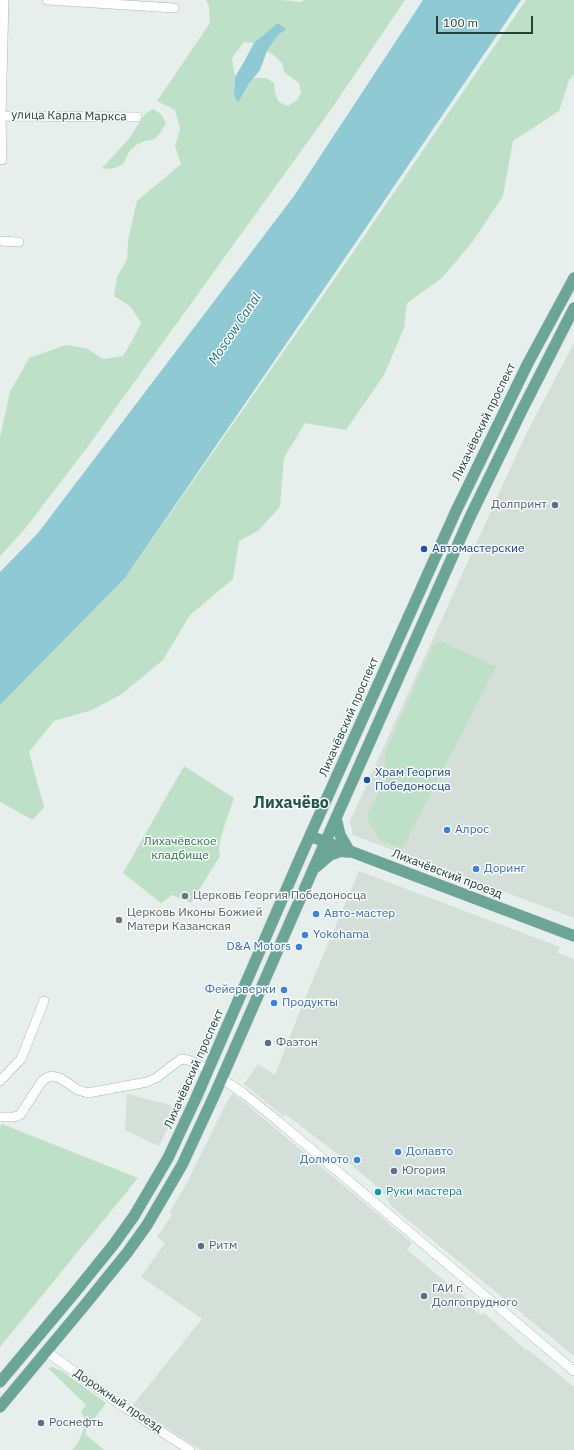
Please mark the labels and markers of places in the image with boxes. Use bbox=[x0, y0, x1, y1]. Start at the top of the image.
place label: Долпринт bbox=[491, 498, 547, 512]
marker: Долпринт bbox=[550, 500, 560, 510]
place label: Автомастерские bbox=[432, 542, 525, 556]
marker: Автомастерские bbox=[419, 544, 429, 554]
place label: Храм Георгия Победоносца bbox=[375, 766, 451, 794]
marker: Храм Георгия Победоносца bbox=[362, 775, 372, 785]
place label: Алрос bbox=[455, 823, 489, 837]
marker: Алрос bbox=[442, 825, 452, 835]
place label: Доринг bbox=[484, 862, 526, 876]
marker: Доринг bbox=[471, 864, 481, 874]
place label: Церковь Георгия Победоносца bbox=[193, 889, 366, 903]
marker: Церковь Георгия Победоносца bbox=[180, 891, 190, 901]
place label: Церковь Иконы Божией Матери Казанская bbox=[127, 906, 262, 934]
place label: Авто-мастер bbox=[324, 907, 395, 921]
marker: Авто-мастер bbox=[311, 909, 321, 919]
marker: Церковь Иконы Божией Матери Казанская bbox=[114, 915, 124, 925]
place label: Yokohama bbox=[313, 928, 369, 942]
marker: Yokohama bbox=[300, 930, 310, 940]
place label: D&A Motors bbox=[227, 940, 291, 954]
marker: D&A Motors bbox=[294, 942, 304, 952]
place label: Фейерверки bbox=[205, 983, 276, 997]
marker: Фейерверки bbox=[279, 985, 289, 995]
place label: Продукты bbox=[282, 996, 338, 1010]
marker: Продукты bbox=[269, 998, 279, 1008]
place label: Фаэтон bbox=[276, 1036, 318, 1050]
marker: Фаэтон bbox=[263, 1038, 273, 1048]
place label: Долавто bbox=[406, 1145, 453, 1159]
marker: Долавто bbox=[393, 1147, 403, 1157]
place label: Долмото bbox=[300, 1153, 349, 1167]
marker: Долмото bbox=[352, 1155, 362, 1165]
place label: Югория bbox=[402, 1164, 446, 1178]
marker: Югория bbox=[389, 1166, 399, 1176]
place label: Руки мастера bbox=[386, 1185, 462, 1199]
marker: Руки мастера bbox=[373, 1187, 383, 1197]
place label: Ритм bbox=[209, 1239, 237, 1253]
marker: Ритм bbox=[196, 1241, 206, 1251]
place label: ГАИ г. Долгопрудного bbox=[432, 1282, 518, 1310]
marker: ГАИ г. Долгопрудного bbox=[419, 1291, 429, 1301]
place label: Роснефть bbox=[49, 1416, 103, 1430]
marker: Роснефть bbox=[36, 1418, 46, 1428]

